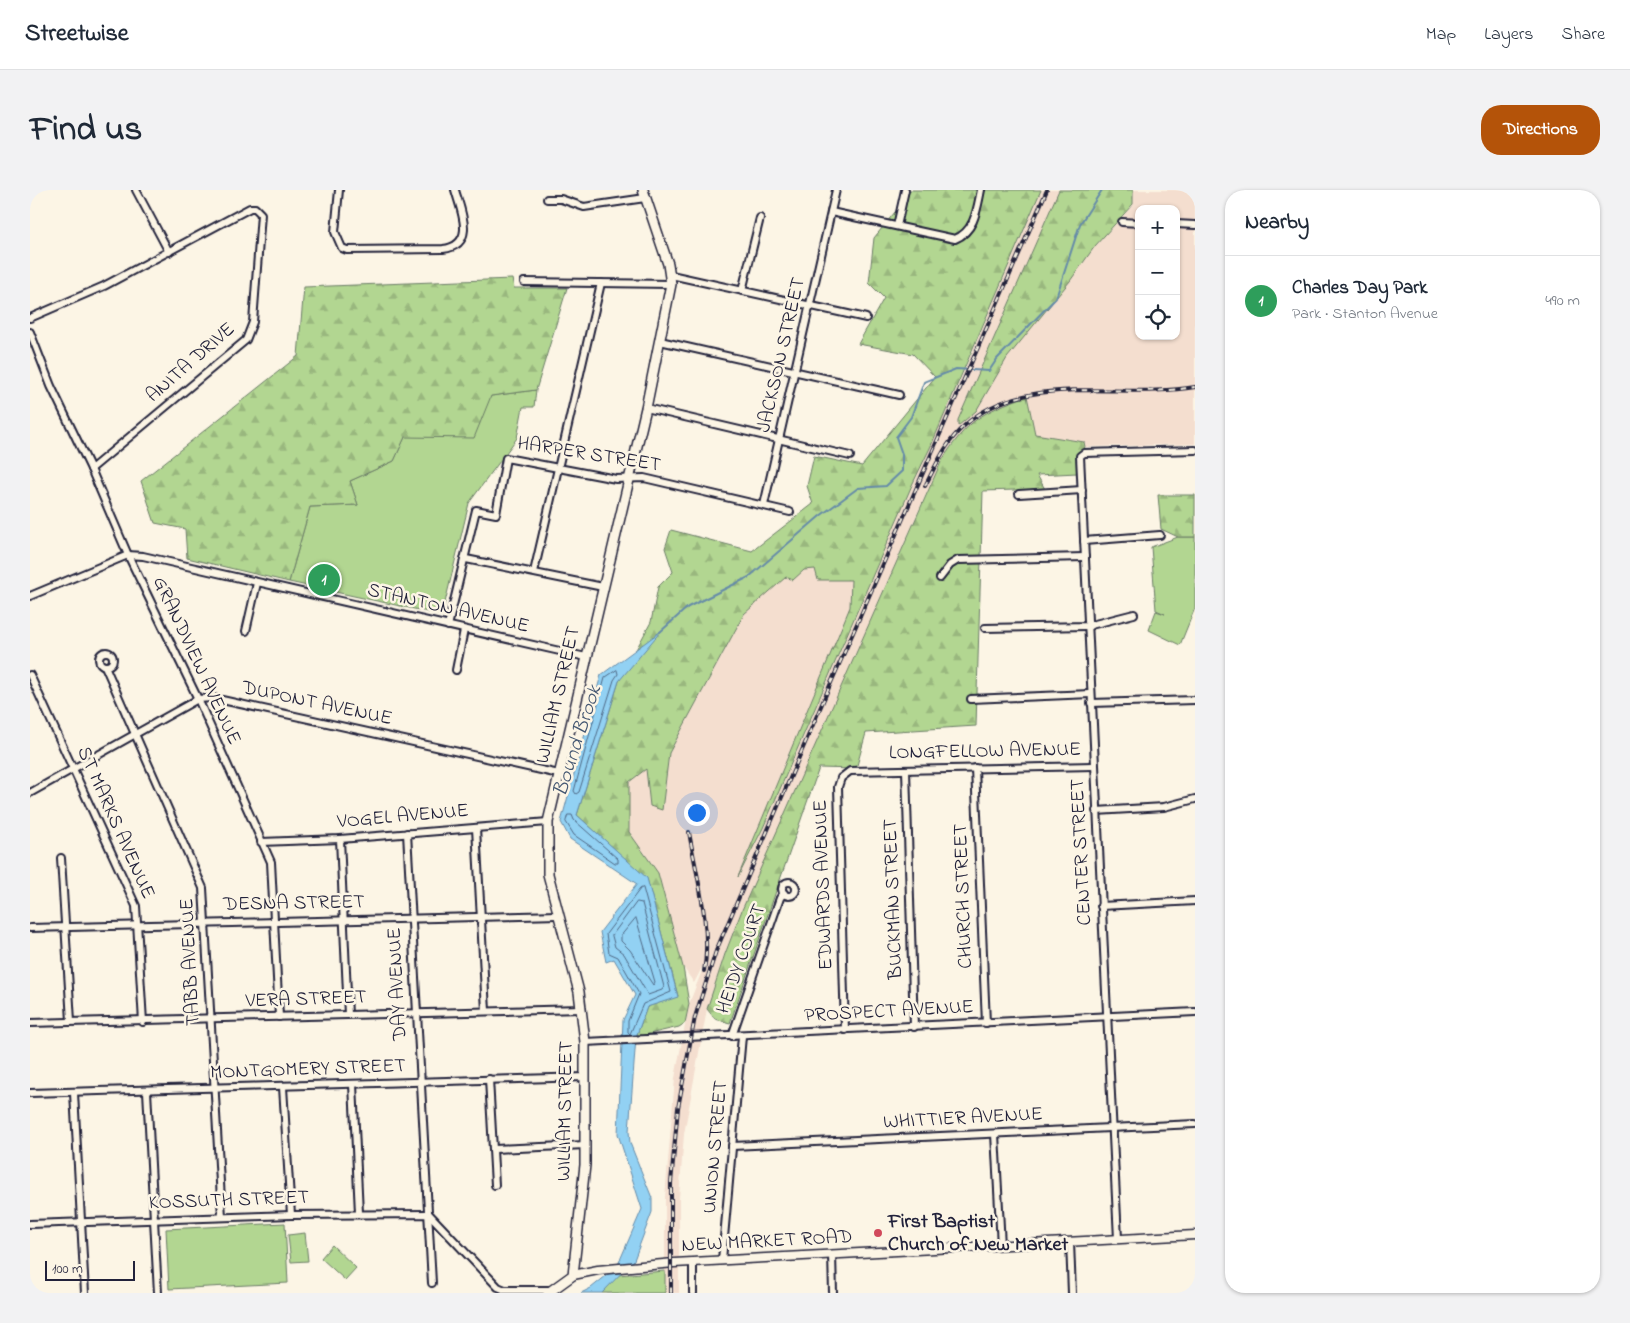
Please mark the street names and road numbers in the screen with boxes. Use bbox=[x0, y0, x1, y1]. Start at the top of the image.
street label: JACKSON STREET bbox=[750, 275, 814, 435]
street label: ANITA DRIVE bbox=[140, 316, 242, 410]
street label: HARPER STREET bbox=[515, 429, 663, 481]
street label: GRANDVIEW AVENUE bbox=[144, 572, 248, 750]
street label: STANTON AVENUE bbox=[364, 576, 532, 642]
street label: WILLIAM STREET bbox=[529, 623, 589, 767]
street label: DUPONT AVENUE bbox=[238, 674, 395, 734]
street label: LONGFELLOW AVENUE bbox=[889, 736, 1081, 768]
street label: ST MARKS AVENUE bbox=[68, 742, 162, 904]
street label: CENTER STREET bbox=[1064, 778, 1100, 926]
street label: VOGEL AVENUE bbox=[335, 797, 470, 837]
street label: EDWARDS AVENUE bbox=[807, 799, 841, 971]
street label: BUCKMAN STREET bbox=[877, 818, 911, 981]
street label: CHURCH STREET bbox=[947, 823, 981, 969]
street label: DESNA STREET bbox=[222, 888, 365, 920]
street label: TABB AVENUE bbox=[173, 897, 209, 1027]
street label: HEIDY COURT bbox=[710, 900, 774, 1018]
street label: DAY AVENUE bbox=[381, 927, 415, 1042]
street label: VERA STREET bbox=[244, 983, 367, 1017]
street label: PROSPECT AVENUE bbox=[804, 993, 974, 1031]
street label: WILLIAM STREET bbox=[550, 1041, 582, 1181]
street label: MONTGOMERY STREET bbox=[210, 1052, 406, 1088]
street label: UNION STREET bbox=[696, 1079, 736, 1215]
street label: WHITTIER AVENUE bbox=[882, 1100, 1044, 1138]
street label: KOSSUTH STREET bbox=[148, 1184, 310, 1218]
street label: NEW MARKET ROAD bbox=[681, 1223, 853, 1261]

